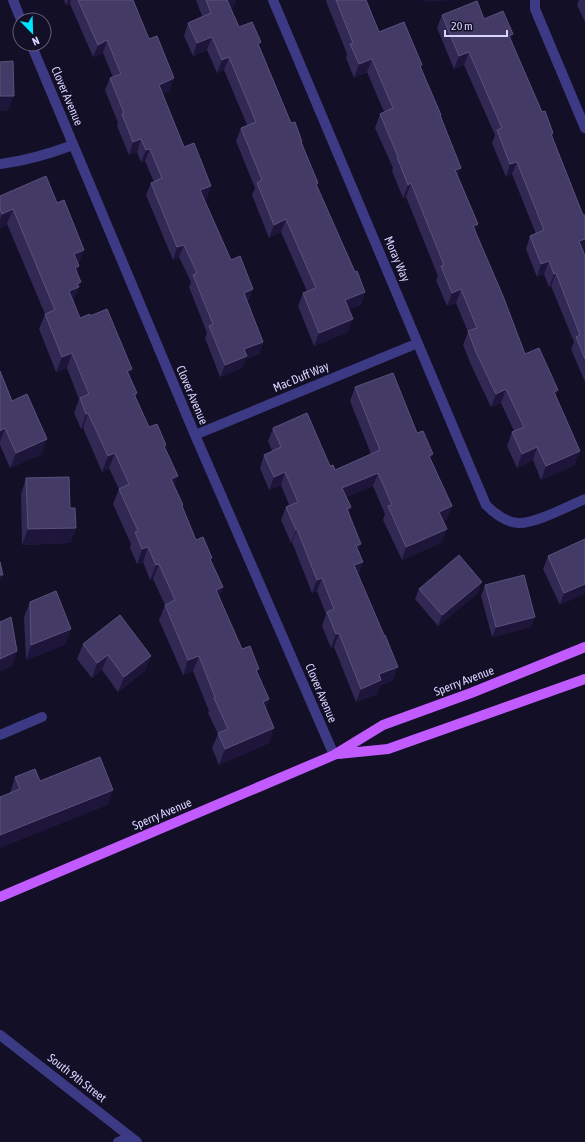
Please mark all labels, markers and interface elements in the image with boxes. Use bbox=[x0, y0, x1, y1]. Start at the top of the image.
north arrow bbox=[12, 12, 52, 52]
scale bar bbox=[445, 12, 507, 38]
text: 20 m bbox=[451, 19, 473, 33]
text: N bbox=[31, 34, 41, 48]
street label: Clover Avenue bbox=[48, 64, 86, 128]
street label: Moray Way bbox=[381, 234, 413, 284]
street label: Mac Duff Way bbox=[271, 359, 331, 395]
street label: Clover Avenue bbox=[173, 363, 211, 427]
street label: Clover Avenue bbox=[302, 661, 340, 725]
street label: Sperry Avenue bbox=[432, 663, 496, 699]
street label: Sperry Avenue bbox=[130, 795, 194, 833]
street label: South 9th Street bbox=[45, 1051, 109, 1105]

